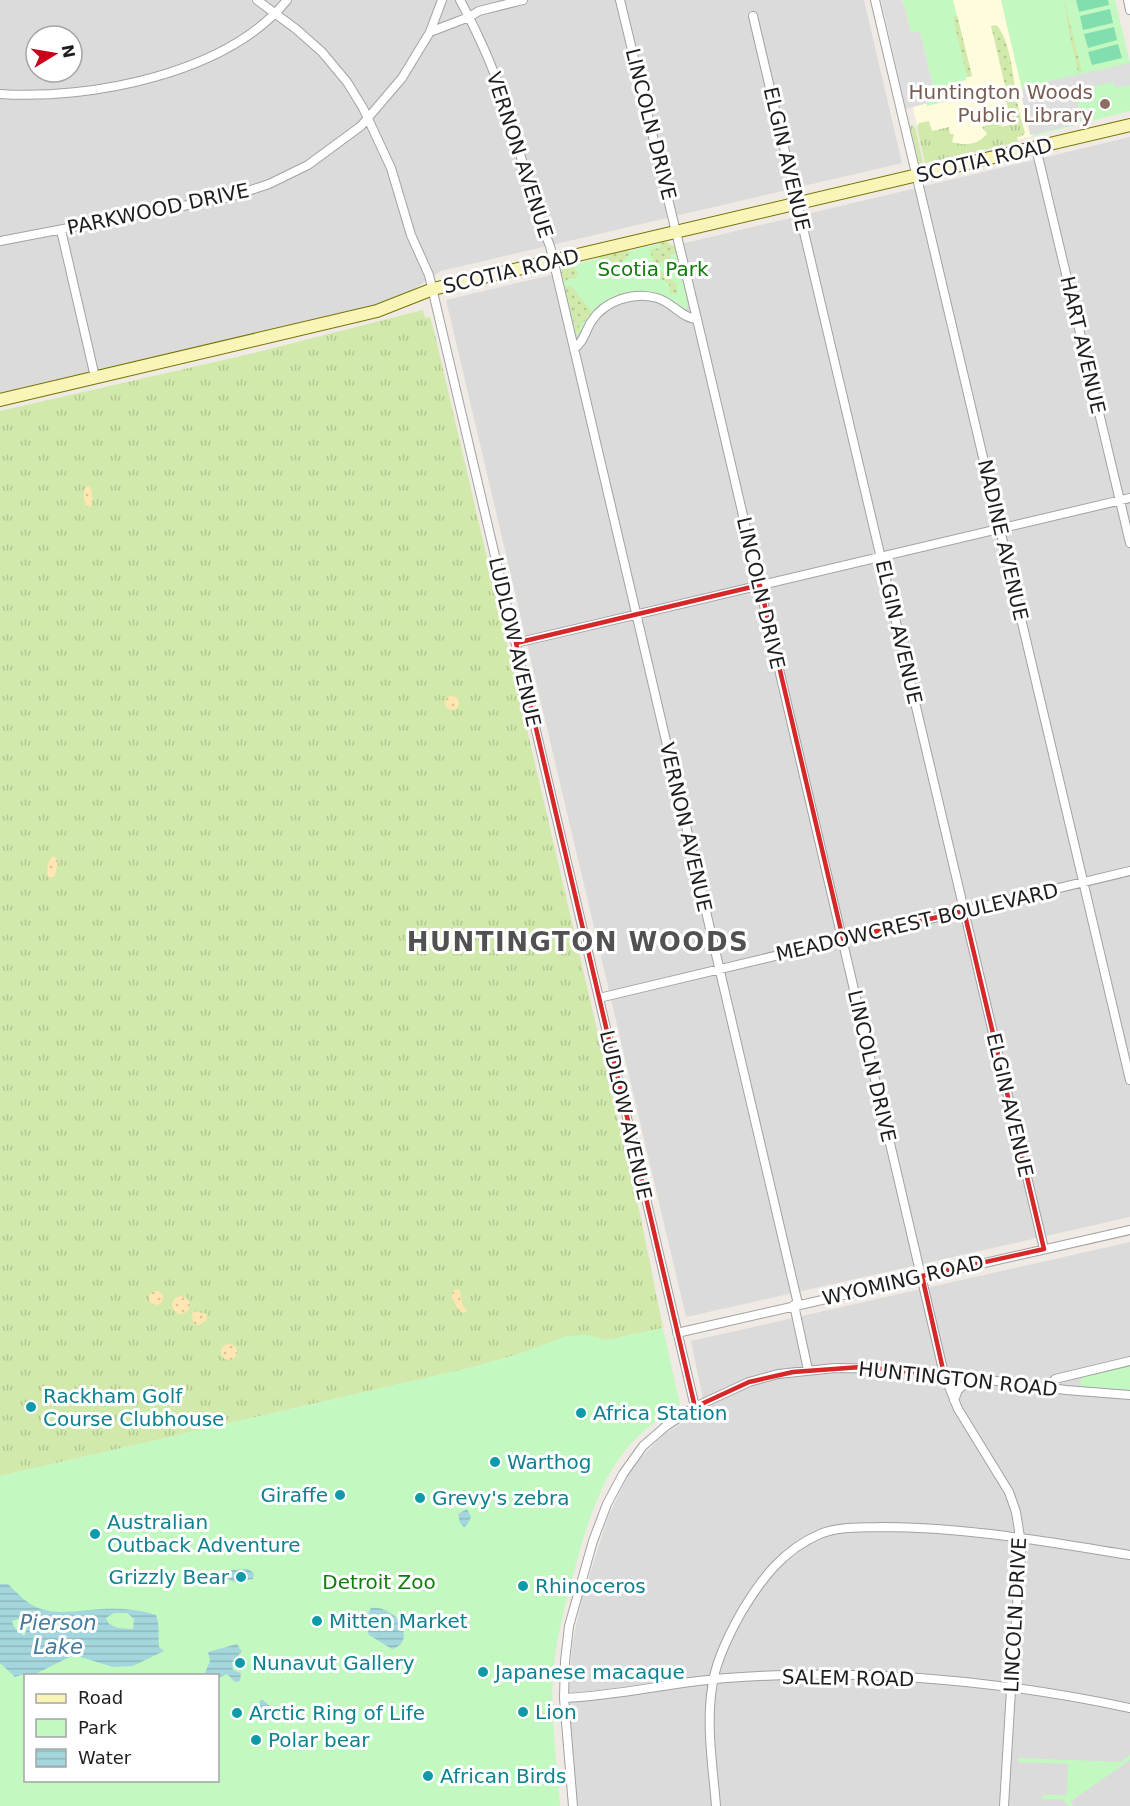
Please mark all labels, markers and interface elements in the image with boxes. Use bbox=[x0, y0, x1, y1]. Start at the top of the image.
north arrow bbox=[24, 24, 84, 84]
text: N bbox=[58, 43, 79, 60]
street label: LINCOLN DRIVE bbox=[621, 46, 681, 202]
street label: VERNON AVENUE bbox=[482, 69, 558, 241]
place label: Huntington Woods Public Library bbox=[909, 80, 1093, 127]
street label: ELGIN AVENUE bbox=[759, 84, 815, 234]
marker: Huntington Woods Public Library bbox=[1098, 97, 1112, 111]
street label: SCOTIA ROAD bbox=[914, 133, 1054, 187]
street label: PARKWOOD DRIVE bbox=[65, 178, 251, 240]
street label: SCOTIA ROAD bbox=[441, 244, 581, 298]
park label: Scotia Park bbox=[597, 257, 709, 281]
street label: HART AVENUE bbox=[1055, 274, 1111, 416]
street label: NADINE AVENUE bbox=[973, 457, 1033, 623]
street label: LINCOLN DRIVE bbox=[732, 514, 790, 672]
street label: LUDLOW AVENUE bbox=[484, 555, 546, 729]
street label: ELGIN AVENUE bbox=[871, 557, 927, 707]
street label: VERNON AVENUE bbox=[655, 740, 717, 914]
street label: MEADOWCREST BOULEVARD bbox=[773, 878, 1061, 966]
district label: HUNTINGTON WOODS bbox=[407, 927, 749, 957]
street label: LINCOLN DRIVE bbox=[843, 987, 901, 1145]
street label: LUDLOW AVENUE bbox=[595, 1028, 657, 1202]
street label: ELGIN AVENUE bbox=[982, 1030, 1038, 1180]
street label: WYOMING ROAD bbox=[820, 1250, 986, 1310]
street label: HUNTINGTON ROAD bbox=[857, 1357, 1059, 1401]
place label: Rackham Golf Course Clubhouse bbox=[43, 1384, 224, 1431]
marker: Rackham Golf Course Clubhouse bbox=[24, 1400, 38, 1414]
place label: Africa Station bbox=[593, 1401, 728, 1425]
marker: Africa Station bbox=[574, 1406, 588, 1420]
place label: Warthog bbox=[507, 1450, 591, 1474]
marker: Warthog bbox=[488, 1455, 502, 1469]
place label: Giraffe bbox=[260, 1483, 328, 1507]
place label: Grevy's zebra bbox=[432, 1486, 570, 1510]
marker: Giraffe bbox=[333, 1488, 347, 1502]
marker: Grevy's zebra bbox=[413, 1491, 427, 1505]
place label: Australian Outback Adventure bbox=[107, 1510, 301, 1557]
marker: Australian Outback Adventure bbox=[88, 1527, 102, 1541]
street label: LINCOLN DRIVE bbox=[999, 1537, 1031, 1693]
place label: Grizzly Bear bbox=[108, 1565, 230, 1589]
marker: Grizzly Bear bbox=[234, 1570, 248, 1584]
park label: Detroit Zoo bbox=[322, 1570, 436, 1594]
place label: Rhinoceros bbox=[535, 1574, 646, 1598]
marker: Rhinoceros bbox=[516, 1579, 530, 1593]
place label: Mitten Market bbox=[329, 1609, 468, 1633]
water label: Pierson Lake bbox=[19, 1611, 97, 1659]
marker: Mitten Market bbox=[310, 1614, 324, 1628]
place label: Nunavut Gallery bbox=[252, 1651, 415, 1675]
marker: Nunavut Gallery bbox=[233, 1656, 247, 1670]
place label: Japanese macaque bbox=[493, 1660, 685, 1684]
marker: Japanese macaque bbox=[476, 1665, 490, 1679]
street label: SALEM ROAD bbox=[782, 1665, 914, 1691]
legend bbox=[24, 1674, 219, 1782]
text: Road bbox=[78, 1687, 123, 1708]
place label: Lion bbox=[535, 1700, 577, 1724]
place label: Arctic Ring of Life bbox=[249, 1701, 425, 1725]
marker: Lion bbox=[516, 1705, 530, 1719]
marker: Arctic Ring of Life bbox=[230, 1706, 244, 1720]
text: Park bbox=[78, 1717, 117, 1738]
place label: Polar bear bbox=[268, 1728, 370, 1752]
marker: Polar bear bbox=[249, 1733, 263, 1747]
text: Water bbox=[78, 1747, 132, 1768]
place label: African Birds bbox=[440, 1764, 566, 1788]
marker: African Birds bbox=[421, 1769, 435, 1783]

